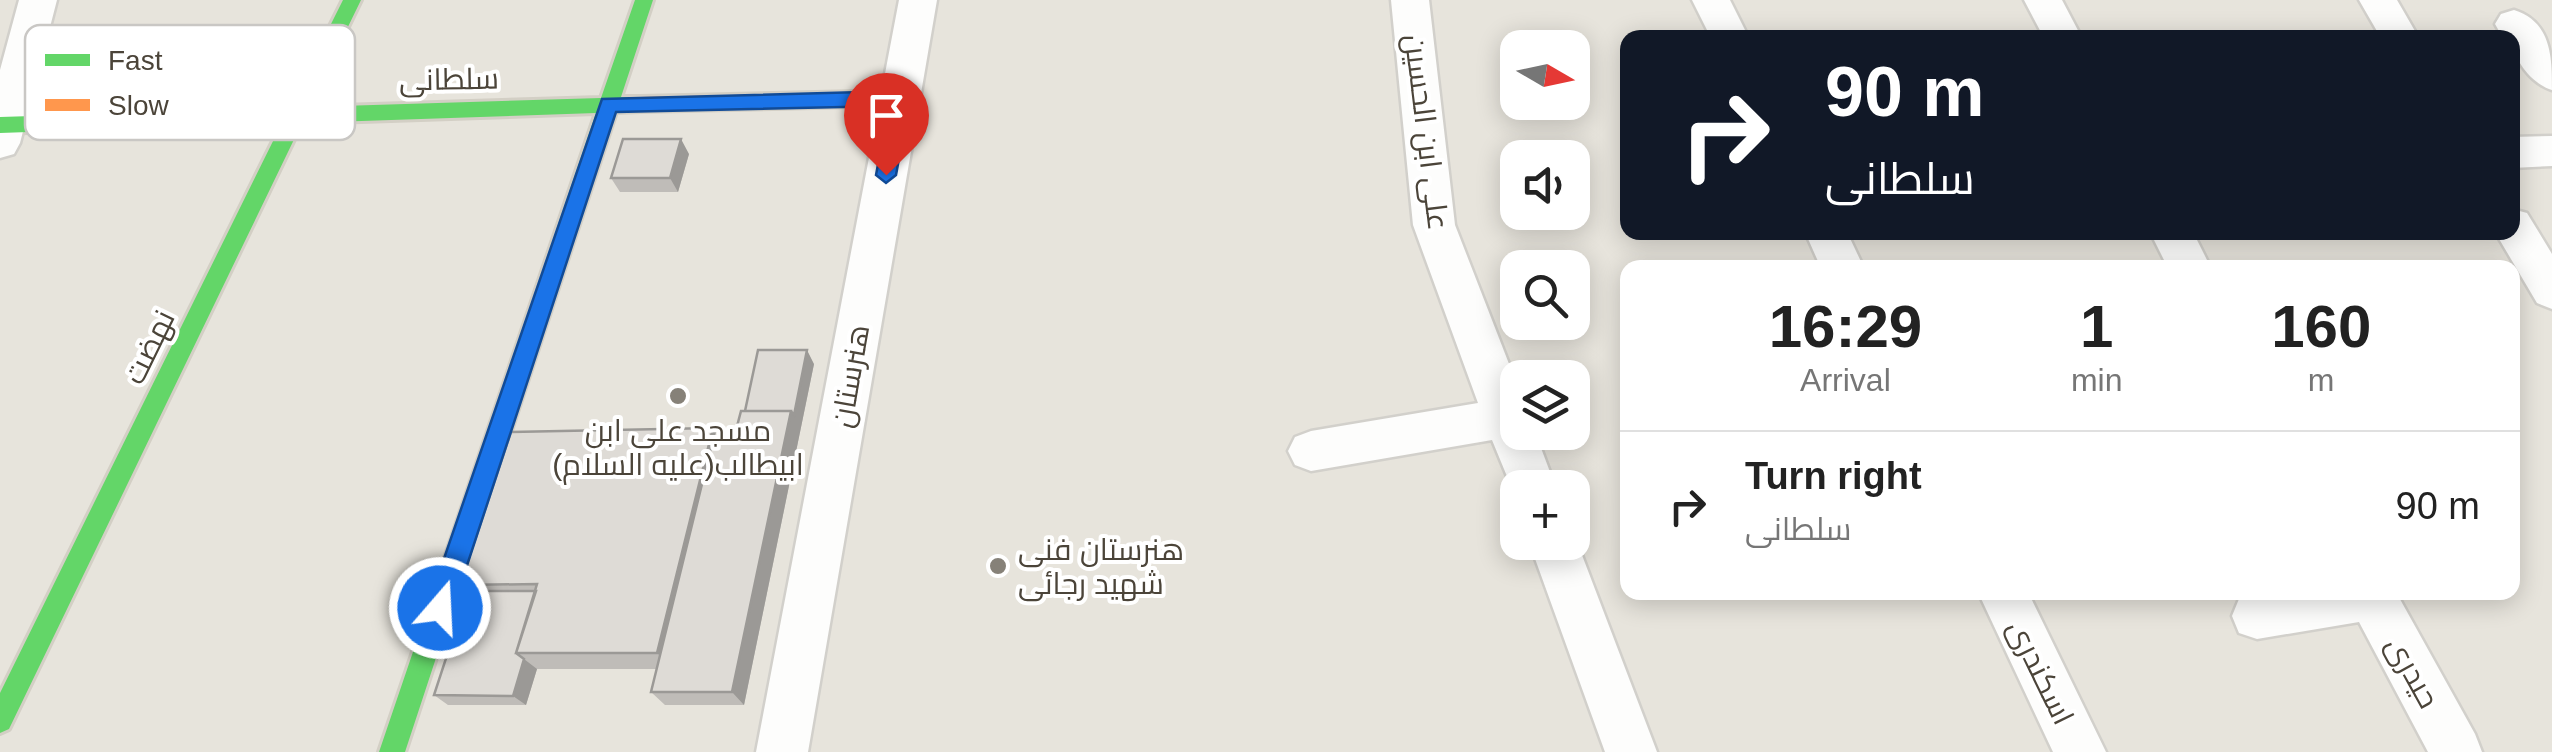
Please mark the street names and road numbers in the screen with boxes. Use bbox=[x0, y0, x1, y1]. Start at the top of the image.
street label: علی ابن الحسین bbox=[1397, 32, 1455, 232]
street label: سلطانی bbox=[399, 62, 499, 98]
street label: نهضت bbox=[117, 305, 183, 390]
street label: هنرستان bbox=[825, 322, 876, 430]
street label: اسکندری bbox=[2001, 614, 2080, 730]
street label: حیدری bbox=[2379, 631, 2446, 714]

